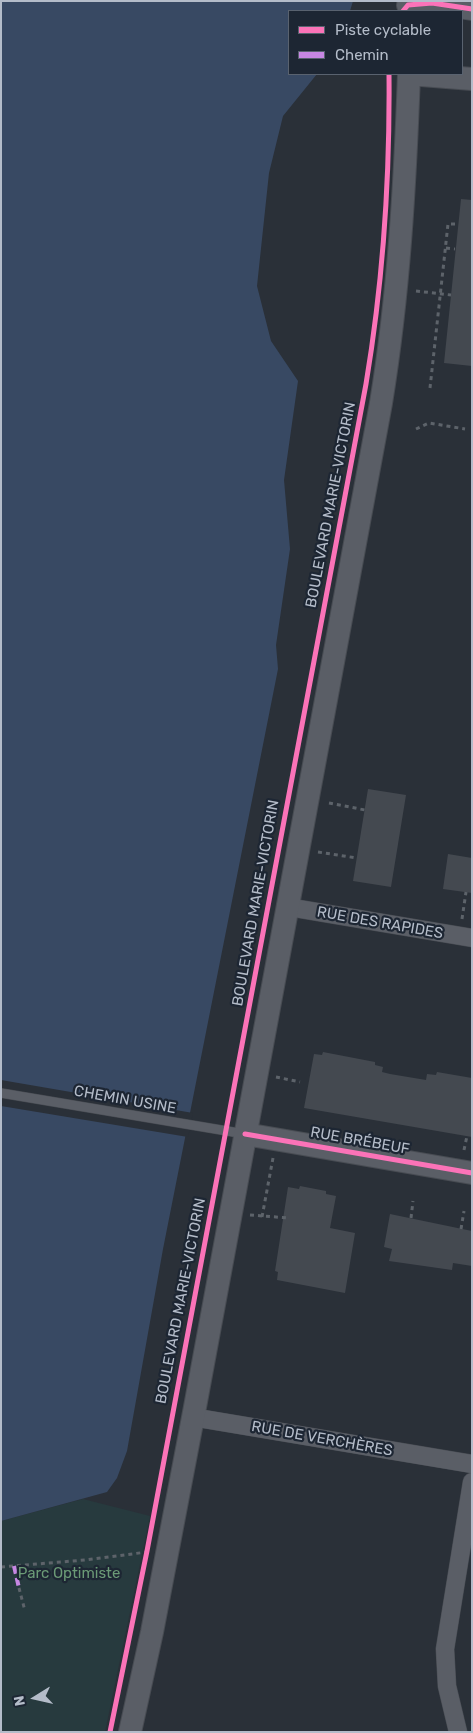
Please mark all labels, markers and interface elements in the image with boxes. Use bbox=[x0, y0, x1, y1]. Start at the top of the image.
legend bbox=[288, 10, 463, 75]
text: Piste cyclable bbox=[335, 21, 431, 39]
text: Chemin bbox=[335, 46, 389, 64]
street label: BOULEVARD MARIE-VICTORIN bbox=[302, 401, 360, 609]
street label: BOULEVARD MARIE-VICTORIN bbox=[229, 798, 283, 1008]
street label: RUE DES RAPIDES bbox=[315, 903, 445, 943]
street label: CHEMIN USINE bbox=[73, 1082, 177, 1118]
street label: RUE BRÉBEUF bbox=[309, 1123, 411, 1159]
street label: BOULEVARD MARIE-VICTORIN bbox=[152, 1197, 210, 1405]
street label: RUE DE VERCHÈRES bbox=[250, 1418, 394, 1460]
park label: Parc Optimiste bbox=[18, 1565, 120, 1583]
north arrow bbox=[10, 1673, 60, 1723]
text: N bbox=[10, 1694, 29, 1707]

